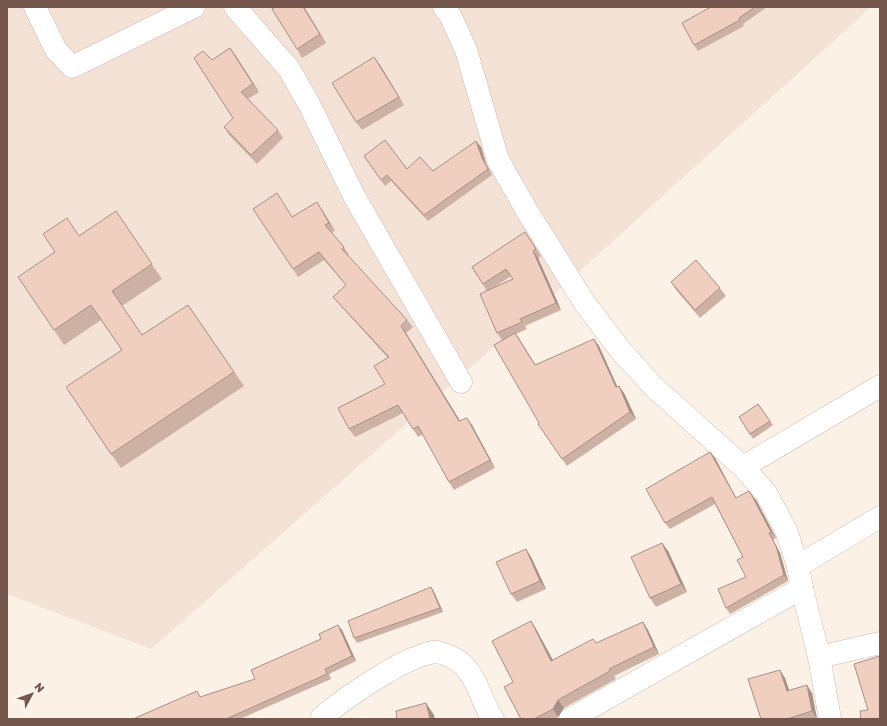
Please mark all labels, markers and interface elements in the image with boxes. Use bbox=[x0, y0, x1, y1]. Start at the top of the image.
north arrow bbox=[12, 674, 52, 714]
text: N bbox=[32, 680, 48, 695]

